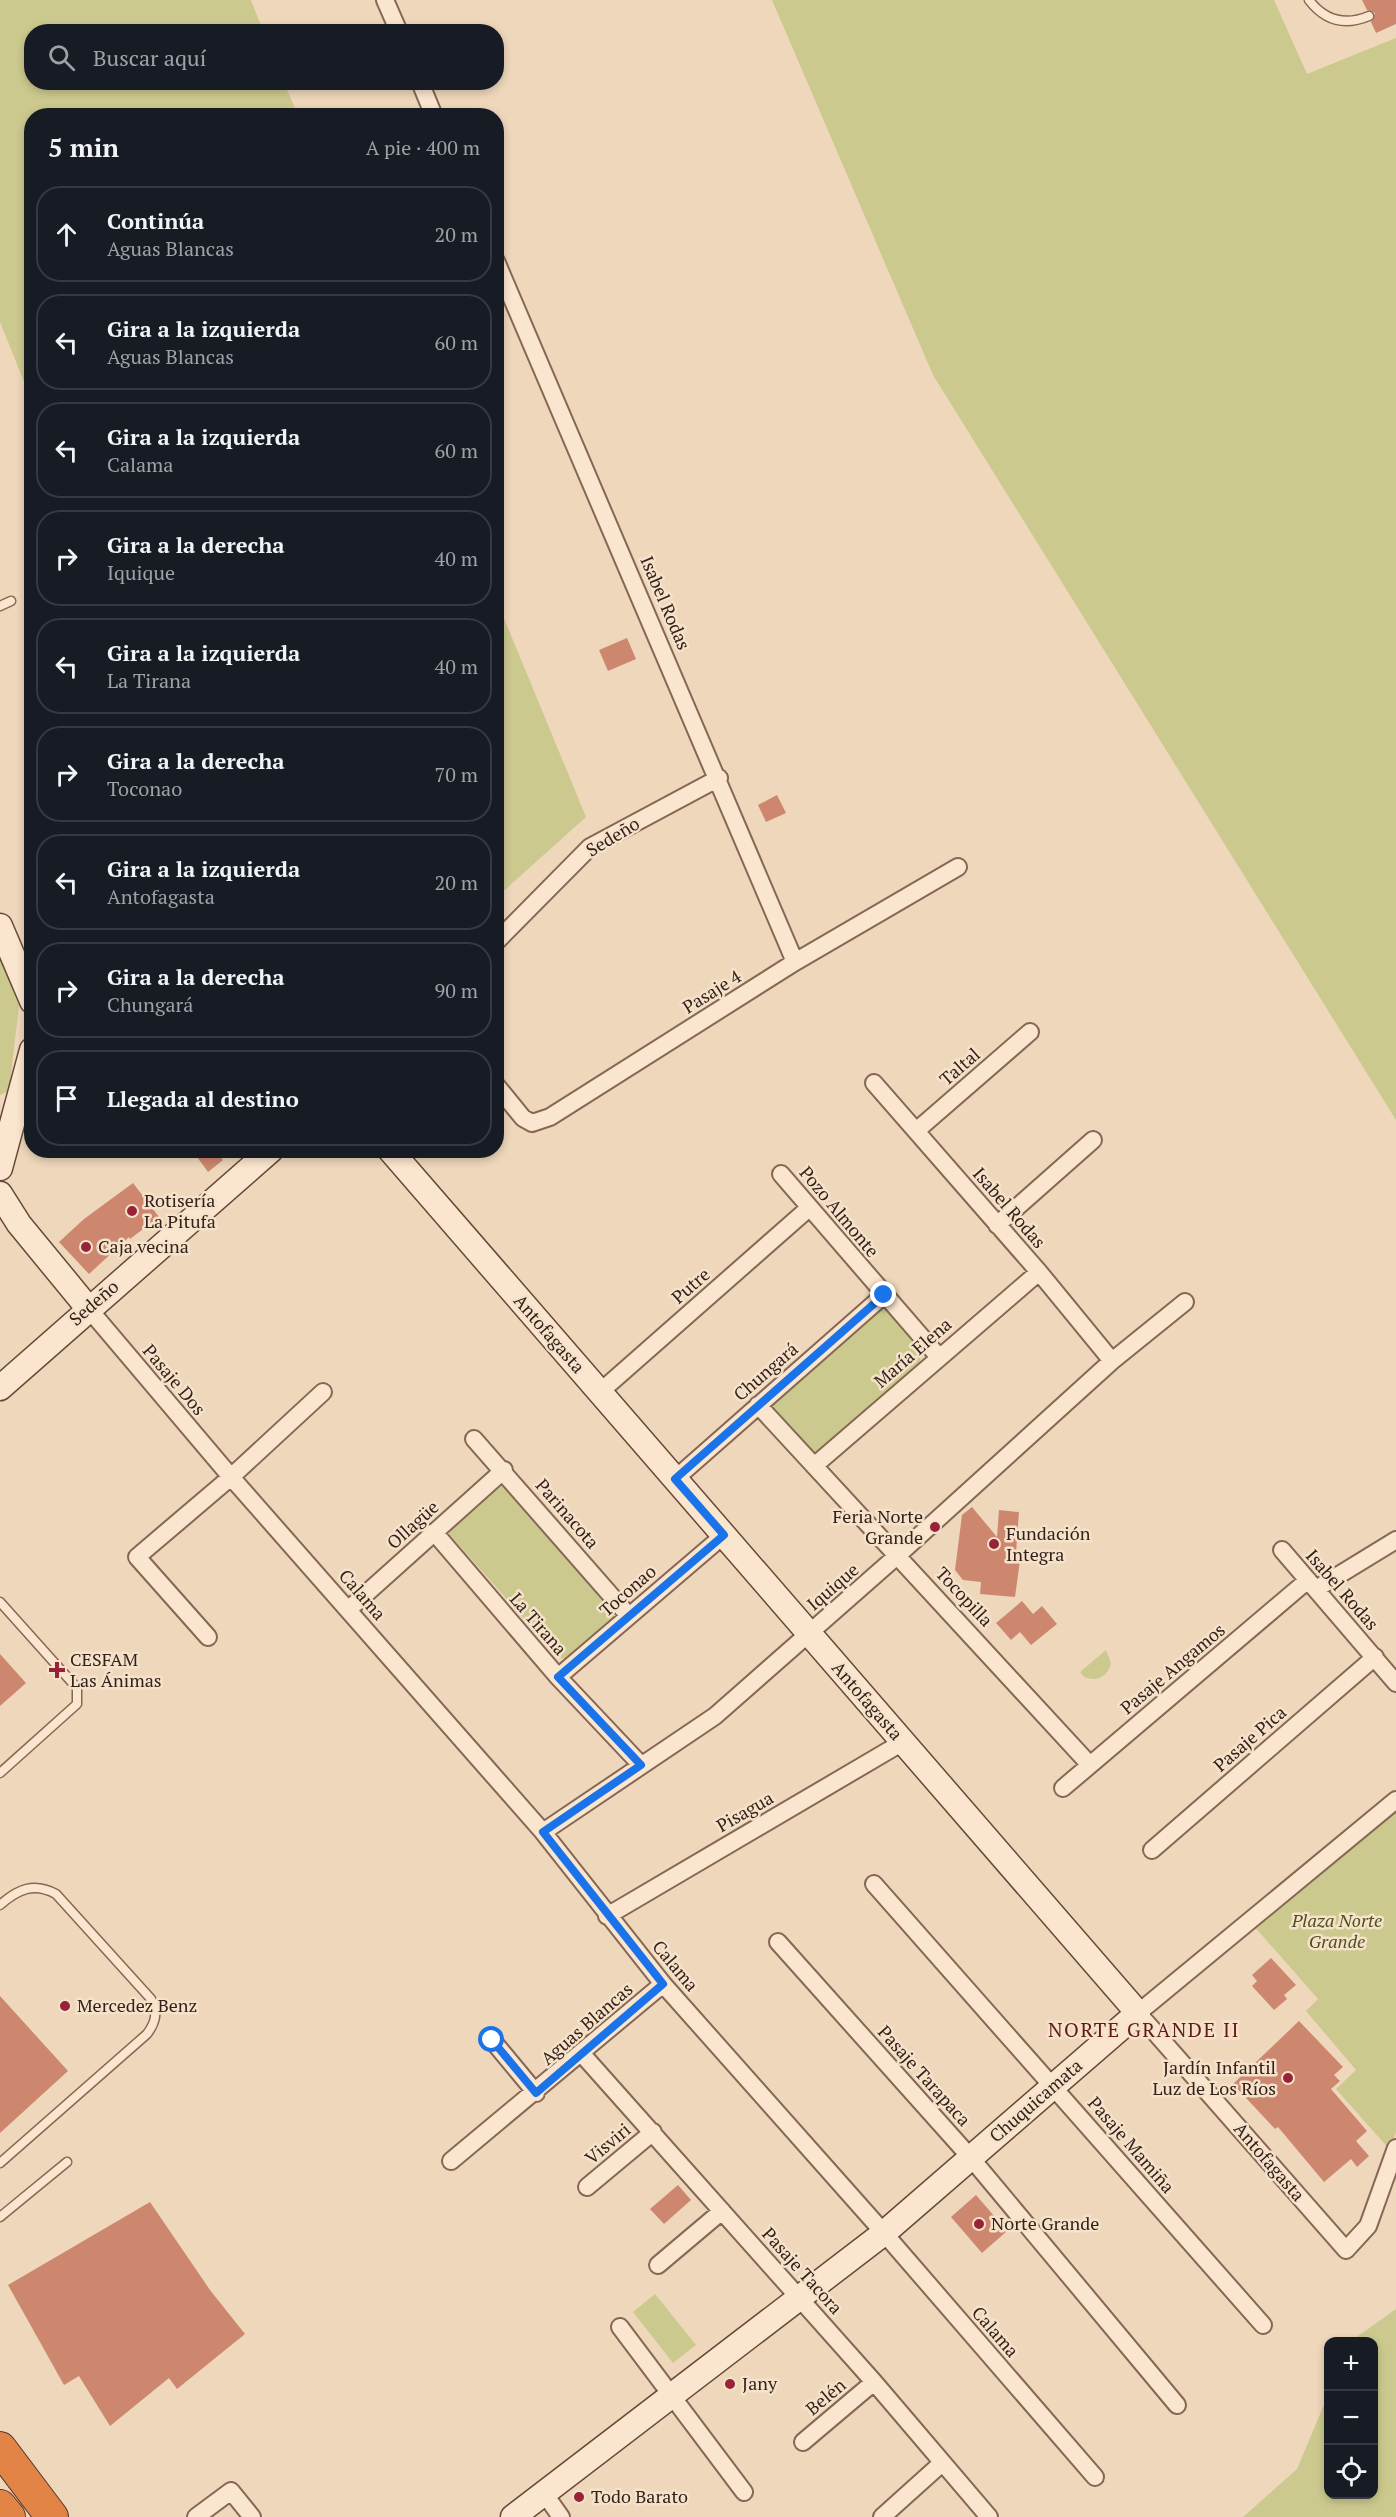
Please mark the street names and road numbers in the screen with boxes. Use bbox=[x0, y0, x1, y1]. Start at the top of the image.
street label: Isabel Rodas bbox=[635, 552, 696, 653]
street label: Sedeño bbox=[581, 811, 644, 861]
street label: Pasaje 4 bbox=[678, 964, 746, 1019]
street label: Taltal bbox=[934, 1042, 985, 1090]
street label: Pozo Almonte bbox=[795, 1161, 885, 1262]
street label: Isabel Rodas bbox=[968, 1162, 1052, 1253]
street label: Putre bbox=[666, 1262, 715, 1309]
street label: Sedeño bbox=[63, 1274, 123, 1330]
street label: Antofagasta bbox=[509, 1289, 591, 1378]
street label: María Elena bbox=[869, 1312, 956, 1393]
street label: Chungará bbox=[728, 1337, 803, 1406]
street label: Pasaje Dos bbox=[138, 1339, 212, 1420]
street label: Parinacota bbox=[531, 1473, 605, 1553]
street label: Ollagüe bbox=[381, 1495, 443, 1554]
street label: Isabel Rodas bbox=[1301, 1544, 1385, 1635]
street label: Iquique bbox=[801, 1557, 863, 1615]
street label: Toconao bbox=[594, 1559, 661, 1622]
street label: Tocopilla bbox=[931, 1561, 999, 1631]
street label: Calama bbox=[334, 1564, 391, 1625]
street label: La Tirana bbox=[505, 1587, 573, 1660]
street label: Pasaje Angamos bbox=[1115, 1617, 1230, 1719]
street label: Antofagasta bbox=[827, 1656, 909, 1745]
street label: Pasaje Pica bbox=[1208, 1700, 1291, 1776]
street label: Pisagua bbox=[712, 1785, 777, 1837]
street label: Calama bbox=[647, 1935, 704, 1996]
street label: Aguas Blancas bbox=[535, 1977, 637, 2070]
street label: Pasaje Tarapaca bbox=[873, 2020, 976, 2131]
street label: Chuquicamata bbox=[984, 2053, 1087, 2147]
street label: Pasaje Mamiña bbox=[1083, 2091, 1180, 2198]
street label: Visviri bbox=[580, 2117, 635, 2169]
street label: Antofagasta bbox=[1229, 2117, 1311, 2206]
street label: Pasaje Tacora bbox=[757, 2222, 848, 2319]
street label: Calama bbox=[967, 2301, 1024, 2362]
street label: Belén bbox=[800, 2372, 851, 2420]

